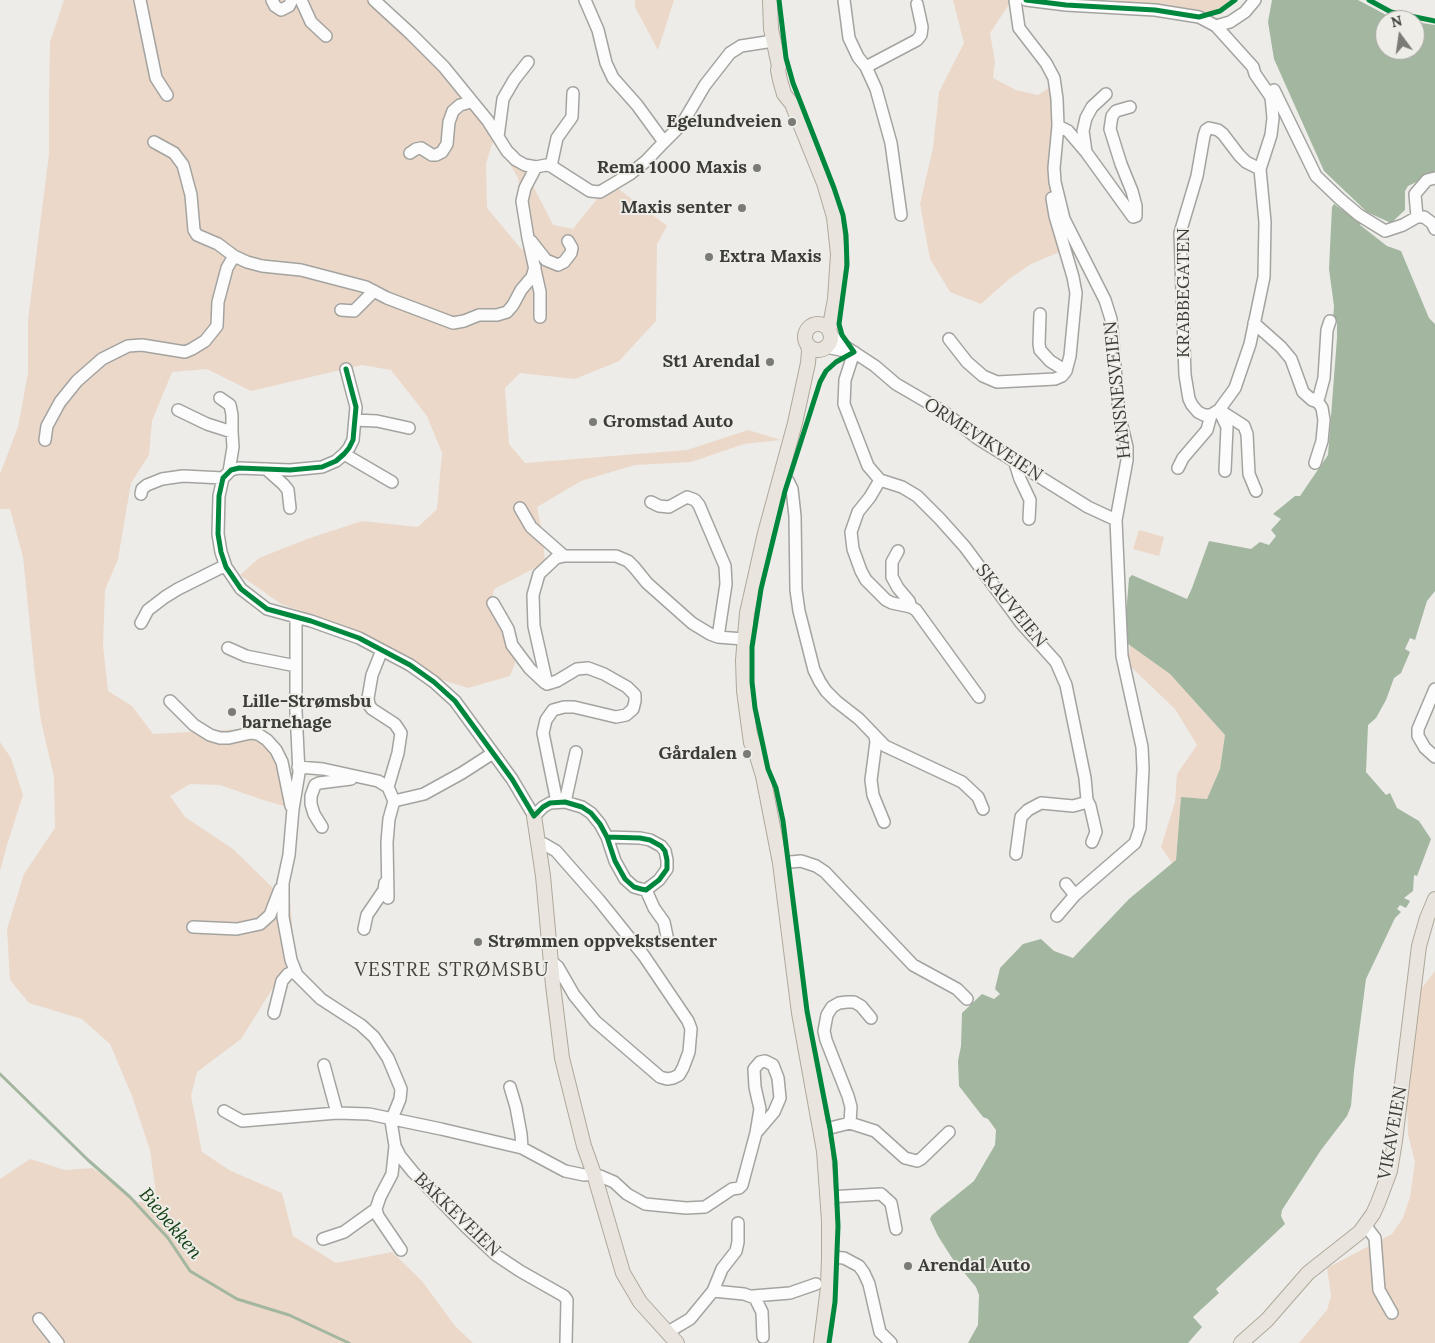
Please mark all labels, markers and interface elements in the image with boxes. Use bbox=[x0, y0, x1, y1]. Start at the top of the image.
north arrow bbox=[1375, 10, 1425, 60]
text: N bbox=[1389, 11, 1404, 31]
place label: Egelundveien bbox=[666, 111, 782, 133]
marker: Egelundveien bbox=[786, 116, 798, 128]
place label: Rema 1000 Maxis bbox=[597, 157, 747, 179]
marker: Rema 1000 Maxis bbox=[751, 162, 763, 174]
place label: Maxis senter bbox=[620, 197, 732, 219]
marker: Maxis senter bbox=[736, 202, 748, 214]
street label: KRABBEGATEN bbox=[1173, 228, 1195, 358]
place label: Extra Maxis bbox=[719, 246, 822, 268]
marker: Extra Maxis bbox=[703, 251, 715, 263]
street label: HANSNESVEIEN bbox=[1100, 320, 1136, 460]
place label: St1 Arendal bbox=[663, 351, 760, 373]
marker: St1 Arendal bbox=[764, 356, 776, 368]
street label: ORMEVIKVEIEN bbox=[920, 394, 1046, 486]
place label: Gromstad Auto bbox=[603, 411, 733, 433]
marker: Gromstad Auto bbox=[587, 416, 599, 428]
street label: SKAUVEIEN bbox=[971, 560, 1051, 652]
place label: Lille-Strømsbu barnehage bbox=[242, 691, 371, 734]
marker: Lille-Strømsbu barnehage bbox=[226, 706, 238, 718]
place label: Gårdalen bbox=[659, 743, 737, 765]
marker: Gårdalen bbox=[741, 748, 753, 760]
place label: Strømmen oppvekstsenter bbox=[488, 931, 717, 953]
marker: Strømmen oppvekstsenter bbox=[472, 936, 484, 948]
district label: VESTRE STRØMSBU bbox=[353, 960, 551, 982]
street label: VIKAVEIEN bbox=[1374, 1085, 1412, 1181]
street label: BAKKEVEIEN bbox=[409, 1168, 505, 1262]
water label: Biebekken bbox=[134, 1184, 206, 1264]
place label: Arendal Auto bbox=[918, 1255, 1030, 1277]
marker: Arendal Auto bbox=[902, 1260, 914, 1272]

